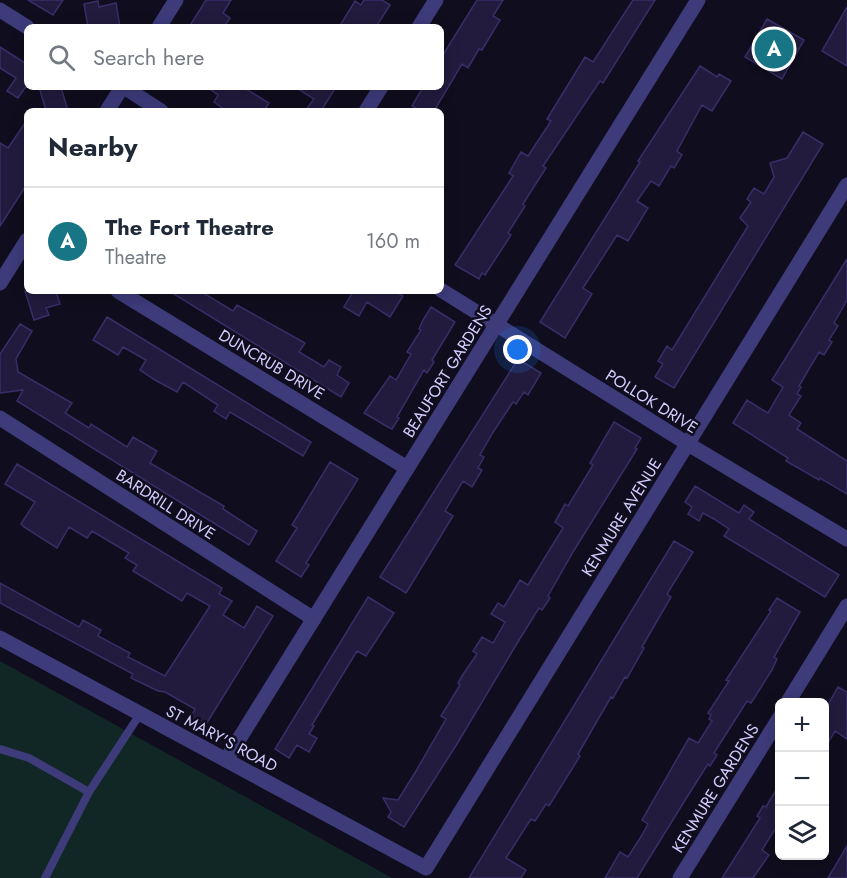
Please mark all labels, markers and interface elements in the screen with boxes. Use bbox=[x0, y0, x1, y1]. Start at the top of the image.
search box bbox=[24, 24, 444, 90]
pin: A bbox=[754, 26, 794, 72]
icon: search bbox=[45, 41, 78, 74]
text: Search here bbox=[93, 41, 204, 73]
text: Nearby bbox=[48, 128, 137, 166]
text: The Fort Theatre bbox=[105, 211, 274, 243]
text: A bbox=[60, 227, 75, 256]
text: 160 m bbox=[366, 227, 420, 256]
text: Theatre bbox=[105, 243, 166, 272]
street label: BEAUFORT GARDENS bbox=[397, 300, 498, 442]
street label: DUNCRUB DRIVE bbox=[214, 324, 329, 405]
your location bbox=[503, 335, 532, 364]
street label: POLLOK DRIVE bbox=[601, 364, 702, 439]
street label: KENMURE AVENUE bbox=[576, 454, 667, 581]
street label: BARDRILL DRIVE bbox=[112, 464, 220, 545]
map controls bbox=[775, 698, 829, 860]
button: + bbox=[775, 698, 829, 752]
street label: ST MARY'S ROAD bbox=[162, 699, 282, 778]
street label: KENMURE GARDENS bbox=[666, 719, 765, 857]
button: − bbox=[775, 752, 829, 806]
button: layers bbox=[775, 806, 829, 860]

